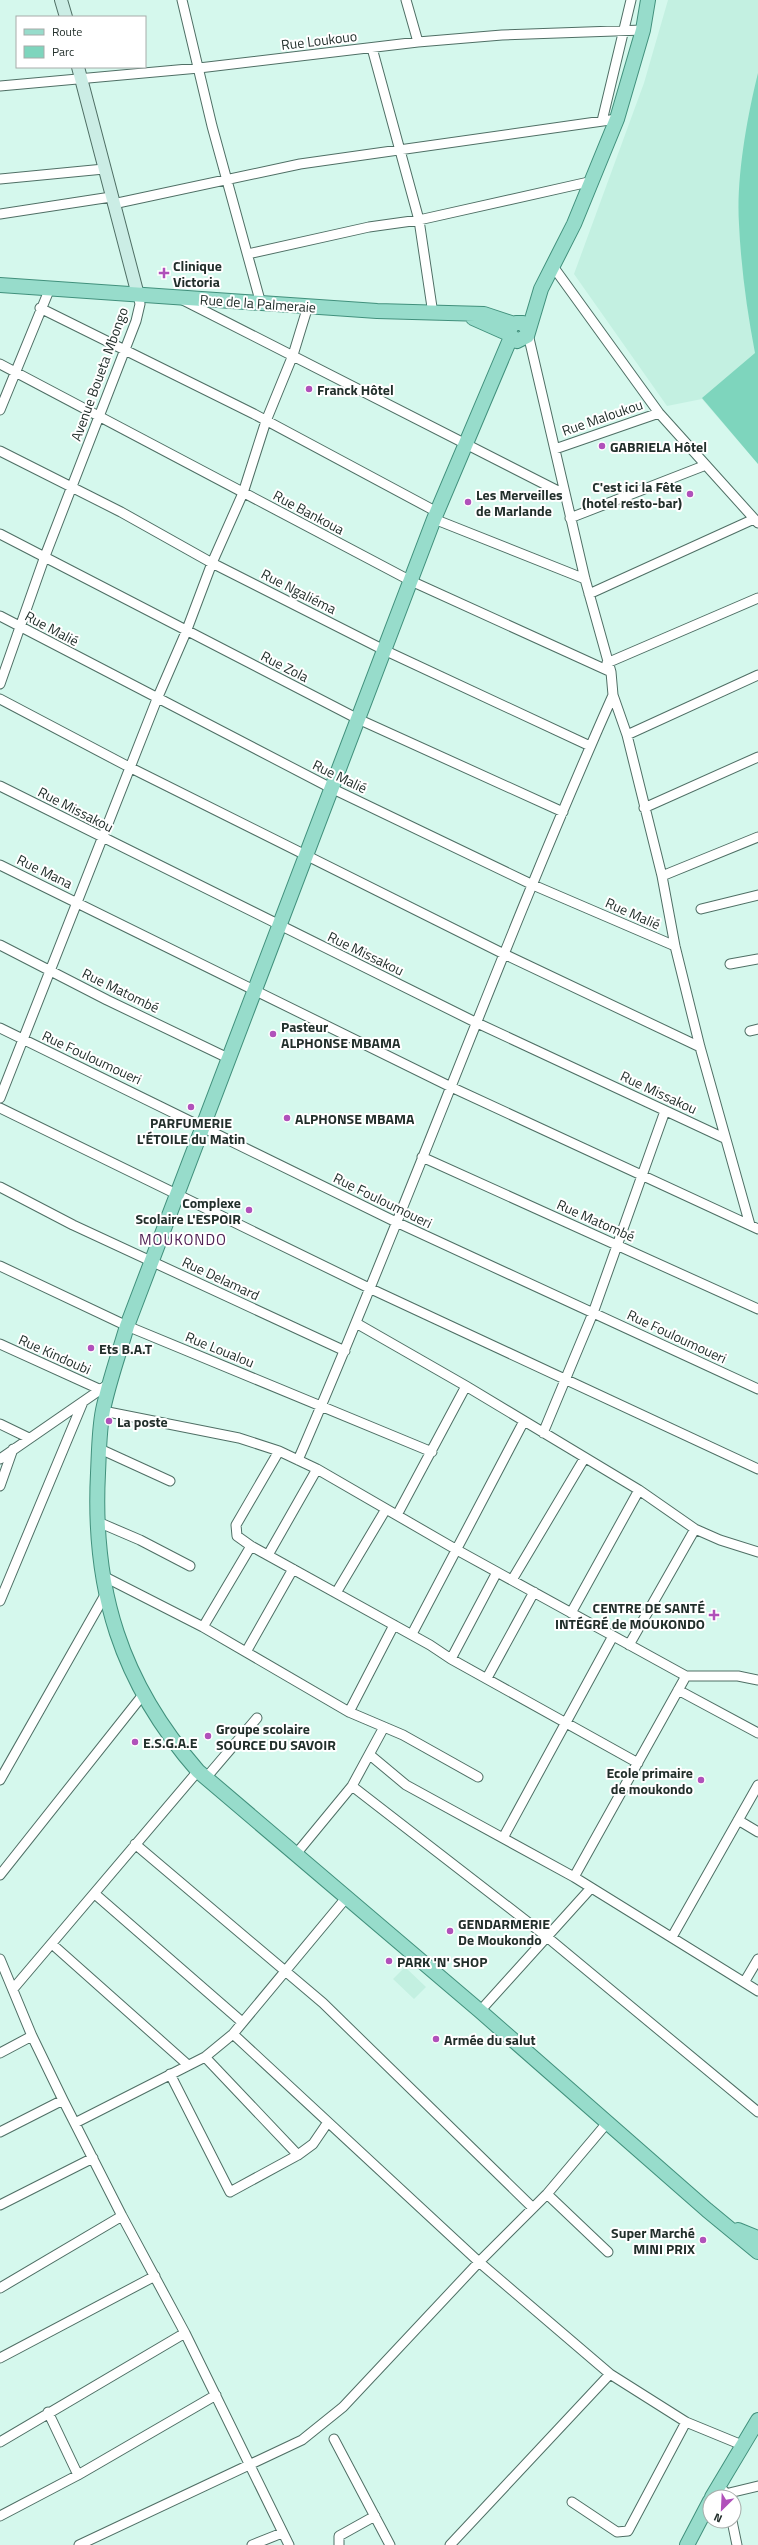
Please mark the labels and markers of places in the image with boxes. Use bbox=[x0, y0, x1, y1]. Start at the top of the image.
place label: Clinique Victoria bbox=[173, 255, 222, 292]
marker: Clinique Victoria bbox=[158, 267, 170, 279]
place label: Franck Hôtel bbox=[317, 379, 394, 400]
marker: Franck Hôtel bbox=[304, 384, 314, 394]
place label: GABRIELA Hôtel bbox=[610, 436, 707, 457]
marker: GABRIELA Hôtel bbox=[597, 441, 607, 451]
place label: C'est ici la Fête (hotel resto-bar) bbox=[582, 476, 682, 513]
place label: Les Merveilles de Marlande bbox=[476, 484, 563, 521]
marker: C'est ici la Fête (hotel resto-bar) bbox=[685, 489, 695, 499]
marker: Les Merveilles de Marlande bbox=[463, 497, 473, 507]
place label: Pasteur ALPHONSE MBAMA bbox=[281, 1016, 401, 1053]
marker: Pasteur ALPHONSE MBAMA bbox=[268, 1029, 278, 1039]
marker: PARFUMERIE L'ÉTOILE du Matin bbox=[186, 1102, 196, 1112]
place label: ALPHONSE MBAMA bbox=[295, 1108, 415, 1129]
place label: PARFUMERIE L'ÉTOILE du Matin bbox=[137, 1112, 245, 1149]
marker: ALPHONSE MBAMA bbox=[282, 1113, 292, 1123]
place label: Complexe Scolaire L'ESPOIR bbox=[135, 1192, 241, 1229]
marker: Complexe Scolaire L'ESPOIR bbox=[244, 1205, 254, 1215]
place label: Ets B.A.T bbox=[99, 1338, 153, 1359]
marker: Ets B.A.T bbox=[86, 1343, 96, 1353]
place label: La poste bbox=[117, 1411, 168, 1432]
marker: La poste bbox=[104, 1416, 114, 1426]
place label: CENTRE DE SANTÉ INTÉGRÉ de MOUKONDO bbox=[555, 1597, 705, 1634]
marker: CENTRE DE SANTÉ INTÉGRÉ de MOUKONDO bbox=[708, 1609, 720, 1621]
place label: Groupe scolaire SOURCE DU SAVOIR bbox=[216, 1718, 336, 1755]
marker: Groupe scolaire SOURCE DU SAVOIR bbox=[203, 1731, 213, 1741]
place label: E.S.G.A.E bbox=[143, 1732, 198, 1753]
marker: E.S.G.A.E bbox=[130, 1737, 140, 1747]
place label: Ecole primaire de moukondo bbox=[606, 1762, 693, 1799]
marker: Ecole primaire de moukondo bbox=[696, 1775, 706, 1785]
place label: GENDARMERIE De Moukondo bbox=[458, 1913, 550, 1950]
marker: GENDARMERIE De Moukondo bbox=[445, 1926, 455, 1936]
place label: PARK 'N' SHOP bbox=[397, 1951, 487, 1972]
marker: PARK 'N' SHOP bbox=[384, 1956, 394, 1966]
place label: Armée du salut bbox=[444, 2029, 536, 2050]
marker: Armée du salut bbox=[431, 2034, 441, 2044]
place label: Super Marché MINI PRIX bbox=[611, 2222, 695, 2259]
marker: Super Marché MINI PRIX bbox=[698, 2235, 708, 2245]

